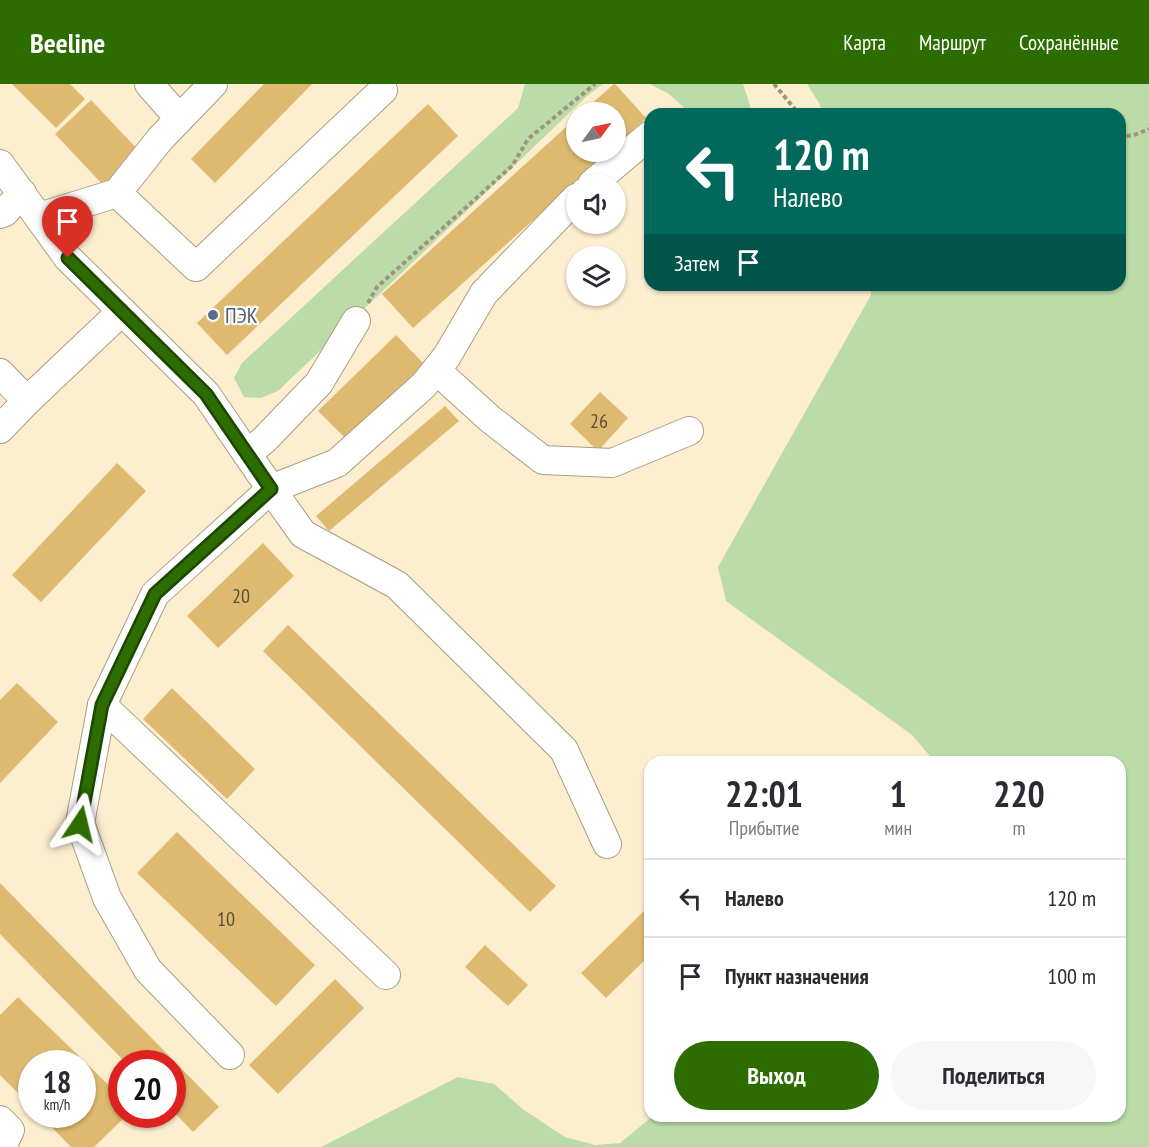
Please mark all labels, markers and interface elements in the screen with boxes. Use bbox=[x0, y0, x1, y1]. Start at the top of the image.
text: Beeline bbox=[30, 24, 105, 61]
text: Карта bbox=[843, 29, 886, 56]
text: Маршрут bbox=[919, 29, 986, 56]
text: Сохранённые bbox=[1019, 29, 1119, 56]
north arrow bbox=[566, 102, 626, 162]
map controls bbox=[566, 102, 626, 306]
text: 120 m bbox=[773, 127, 870, 182]
icon: left bbox=[674, 132, 752, 210]
button: sound bbox=[566, 174, 626, 234]
text: Налево bbox=[773, 180, 843, 214]
pin bbox=[42, 196, 93, 258]
icon: arrive bbox=[51, 205, 84, 238]
button: layers bbox=[566, 246, 626, 306]
icon: arrive bbox=[732, 246, 765, 279]
text: Затем bbox=[674, 249, 720, 277]
place label: ПЭК bbox=[225, 301, 258, 329]
marker: ПЭК bbox=[206, 308, 220, 322]
house number: 26 bbox=[590, 408, 608, 434]
house number: 20 bbox=[232, 583, 250, 609]
text: 22:01 bbox=[725, 770, 803, 817]
text: 1 bbox=[890, 770, 907, 817]
text: 220 bbox=[993, 770, 1045, 817]
position arrow bbox=[48, 792, 112, 856]
text: Прибытие bbox=[729, 815, 800, 841]
text: мин bbox=[884, 815, 912, 841]
text: m bbox=[1013, 815, 1026, 841]
icon: left bbox=[674, 882, 707, 915]
text: Налево bbox=[725, 884, 784, 912]
text: 120 m bbox=[1047, 884, 1096, 912]
house number: 10 bbox=[217, 906, 235, 932]
icon: arrive bbox=[674, 960, 707, 993]
text: Пункт назначения bbox=[725, 962, 869, 990]
text: 100 m bbox=[1047, 962, 1096, 990]
button: Выход bbox=[674, 1041, 879, 1110]
button: Поделиться bbox=[891, 1041, 1096, 1110]
speed limit sign: 20 bbox=[108, 1050, 186, 1128]
text: 18 bbox=[43, 1062, 71, 1101]
text: km/h bbox=[44, 1095, 70, 1114]

